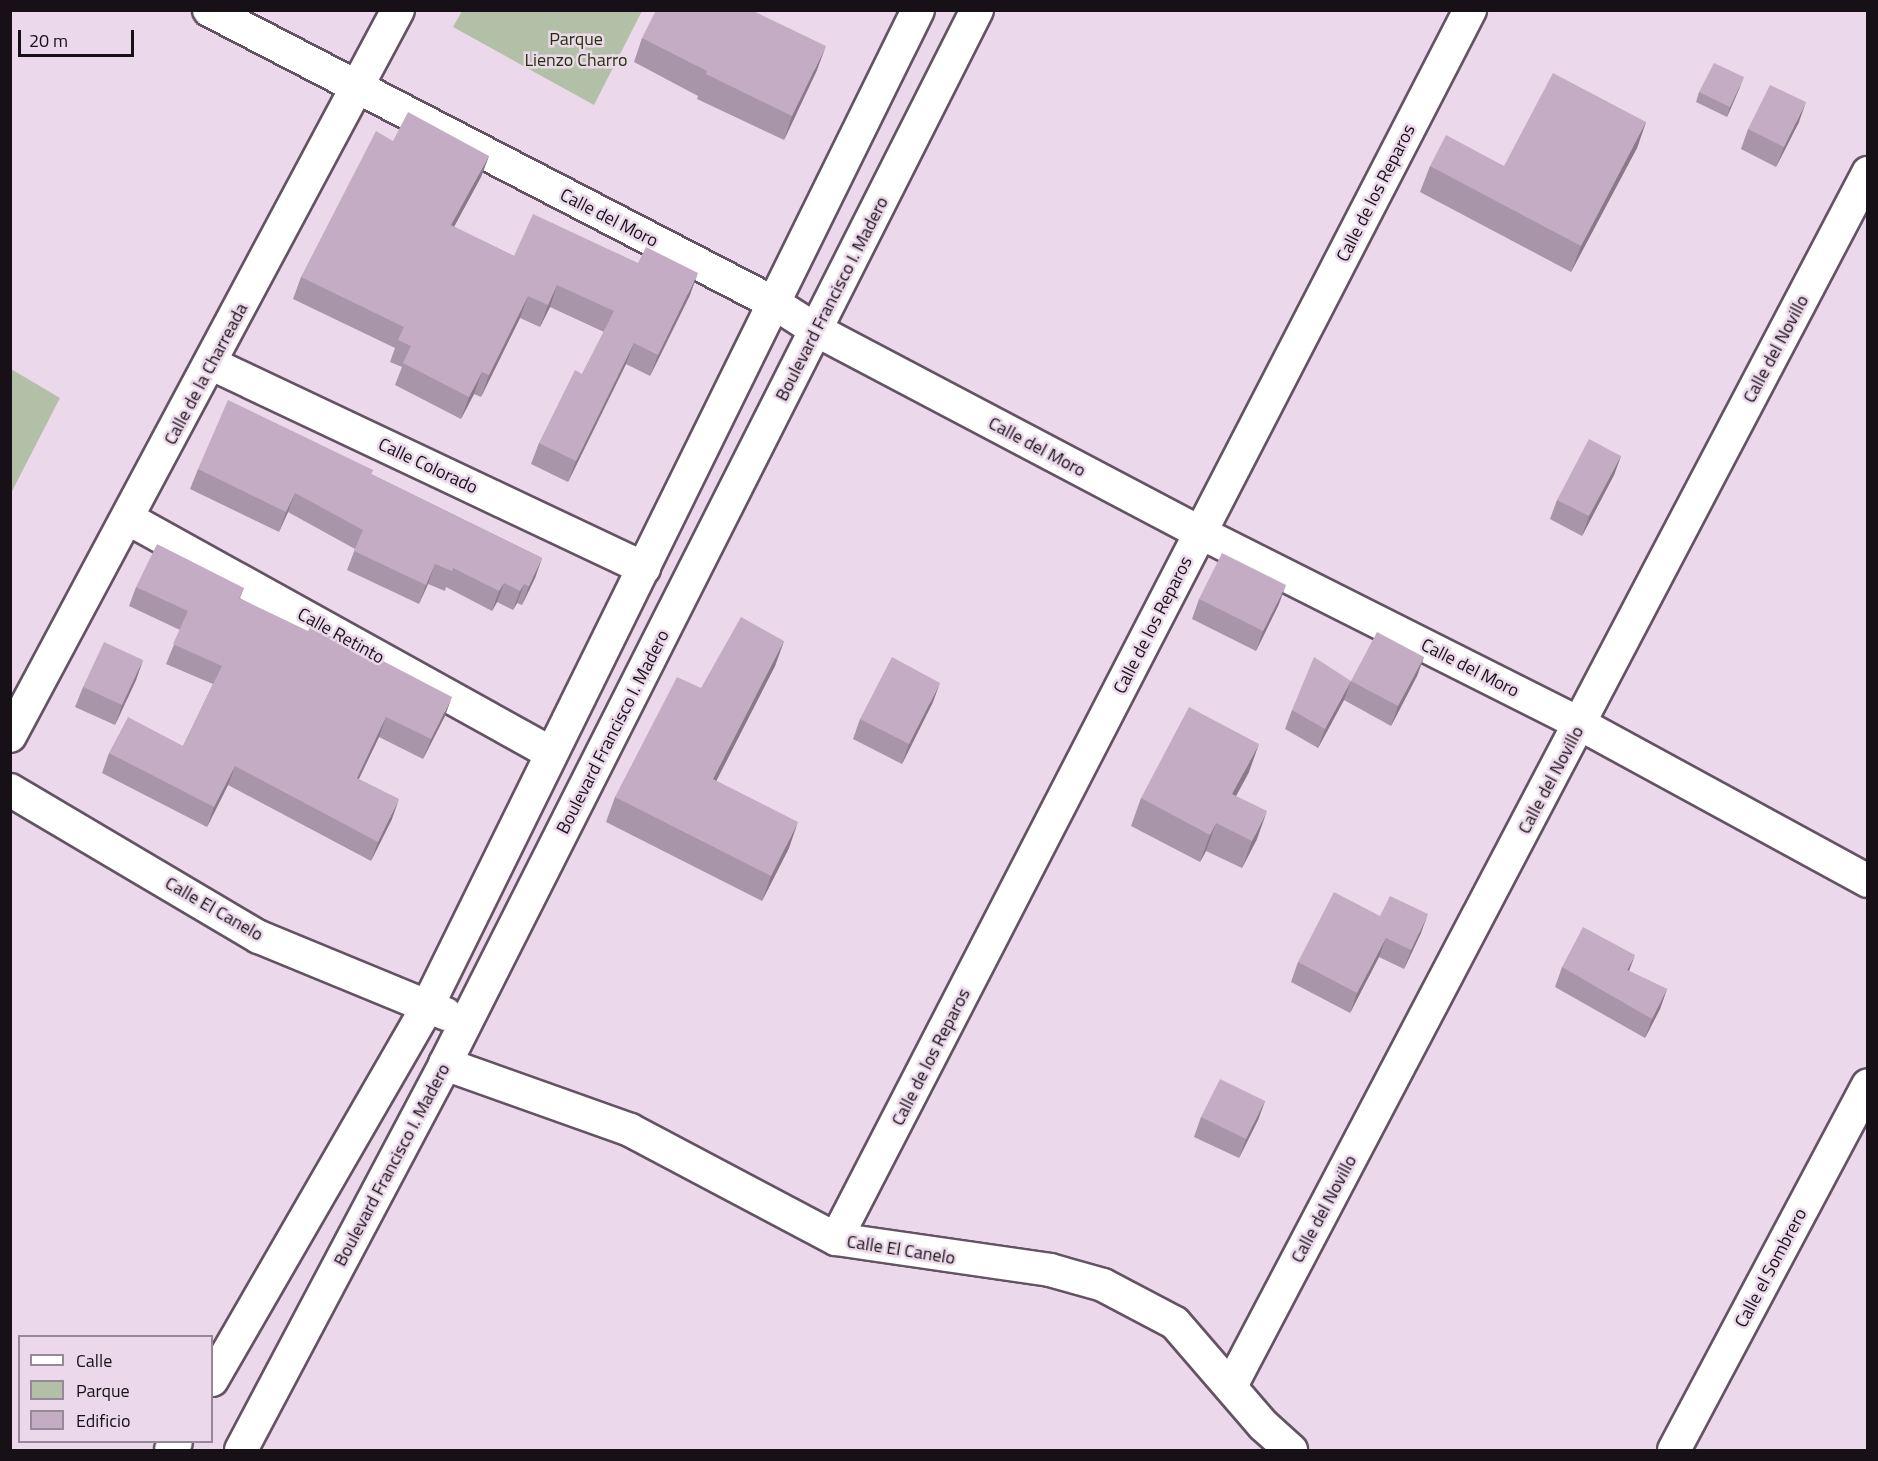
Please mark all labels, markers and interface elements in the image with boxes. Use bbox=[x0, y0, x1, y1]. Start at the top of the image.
scale bar bbox=[21, 18, 136, 56]
text: 20 m bbox=[29, 27, 68, 54]
park label: Parque Lienzo Charro bbox=[524, 29, 628, 72]
street label: Calle de los Reparos bbox=[1332, 121, 1420, 265]
street label: Calle del Moro bbox=[556, 184, 662, 252]
street label: Boulevard Francisco I. Madero bbox=[771, 193, 893, 405]
street label: Calle del Novillo bbox=[1739, 292, 1813, 406]
street label: Calle de la Charreada bbox=[160, 299, 252, 449]
street label: Calle del Moro bbox=[985, 412, 1089, 482]
street label: Calle Colorado bbox=[375, 434, 481, 498]
street label: Calle de los Reparos bbox=[1109, 553, 1197, 697]
street label: Calle Retinto bbox=[294, 603, 388, 669]
street label: Boulevard Francisco I. Madero bbox=[552, 626, 674, 838]
street label: Calle del Moro bbox=[1417, 634, 1523, 702]
street label: Calle del Novillo bbox=[1514, 723, 1588, 837]
street label: Calle El Canelo bbox=[161, 872, 267, 946]
street label: Calle de los Reparos bbox=[887, 985, 975, 1129]
street label: Boulevard Francisco I. Madero bbox=[329, 1060, 455, 1270]
street label: Calle del Novillo bbox=[1287, 1152, 1361, 1266]
street label: Calle el Sombrero bbox=[1731, 1205, 1811, 1331]
street label: Calle El Canelo bbox=[845, 1231, 957, 1269]
legend bbox=[18, 1335, 213, 1443]
text: Calle bbox=[76, 1347, 112, 1374]
text: Parque bbox=[76, 1377, 130, 1404]
text: Edificio bbox=[76, 1407, 130, 1434]

